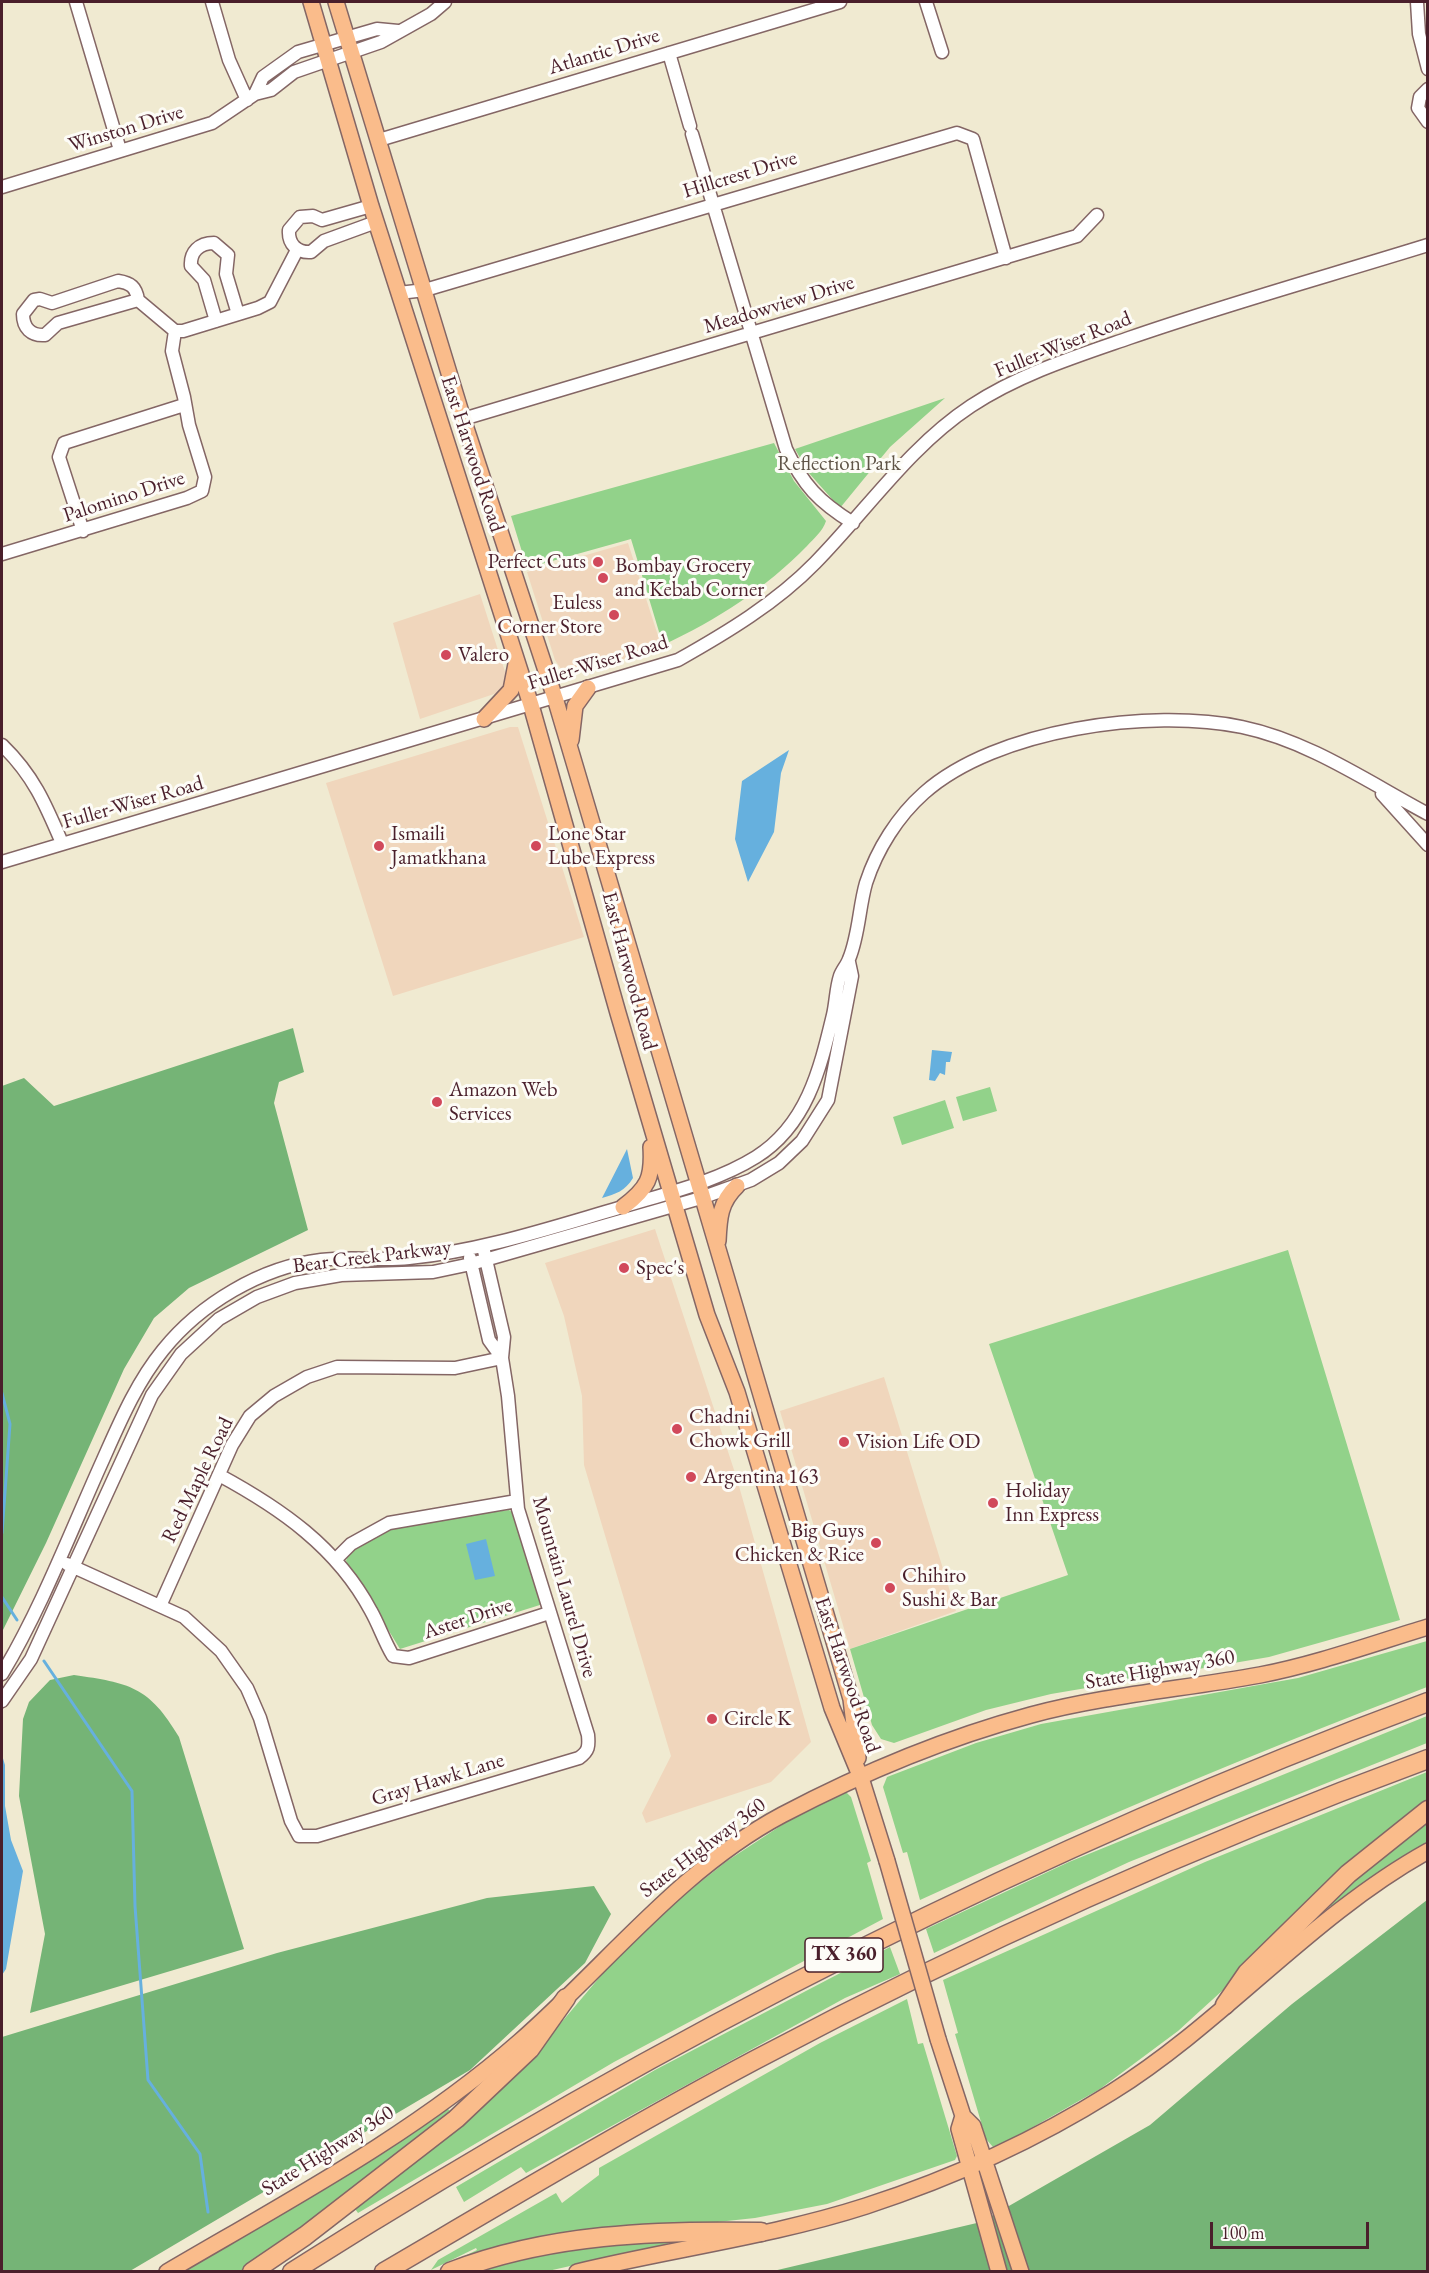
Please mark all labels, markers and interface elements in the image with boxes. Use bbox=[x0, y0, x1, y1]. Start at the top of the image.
street label: Atlantic Drive bbox=[545, 23, 663, 81]
street label: Winston Drive bbox=[65, 100, 187, 158]
street label: Hillcrest Drive bbox=[680, 146, 800, 204]
street label: Meadowview Drive bbox=[701, 270, 857, 340]
street label: Fuller-Wiser Road bbox=[991, 306, 1135, 384]
street label: East Harwood Road bbox=[435, 373, 509, 535]
park label: Reflection Park bbox=[777, 451, 901, 477]
street label: Palomino Drive bbox=[60, 465, 188, 529]
place label: Perfect Cuts bbox=[487, 549, 586, 575]
place label: Bombay Grocery and Kebab Corner bbox=[615, 553, 764, 603]
marker: Perfect Cuts bbox=[591, 555, 605, 569]
marker: Bombay Grocery and Kebab Corner bbox=[596, 571, 610, 585]
place label: Euless Corner Store bbox=[497, 590, 602, 640]
marker: Euless Corner Store bbox=[607, 608, 621, 622]
street label: Fuller-Wiser Road bbox=[525, 630, 671, 696]
place label: Valero bbox=[458, 642, 509, 668]
marker: Valero bbox=[439, 648, 453, 662]
street label: Fuller-Wiser Road bbox=[60, 771, 206, 835]
place label: Ismaili Jamatkhana bbox=[391, 821, 486, 871]
place label: Lone Star Lube Express bbox=[548, 821, 655, 871]
marker: Ismaili Jamatkhana bbox=[372, 839, 386, 853]
marker: Lone Star Lube Express bbox=[529, 839, 543, 853]
street label: East Harwood Road bbox=[596, 889, 662, 1053]
place label: Amazon Web Services bbox=[449, 1077, 558, 1127]
marker: Amazon Web Services bbox=[430, 1095, 444, 1109]
street label: Bear Creek Parkway bbox=[291, 1235, 453, 1279]
place label: Spec's bbox=[636, 1255, 684, 1281]
marker: Spec's bbox=[617, 1261, 631, 1275]
place label: Chadni Chowk Grill bbox=[689, 1404, 791, 1454]
street label: Red Maple Road bbox=[157, 1413, 239, 1547]
marker: Chadni Chowk Grill bbox=[670, 1422, 684, 1436]
place label: Vision Life OD bbox=[856, 1429, 980, 1455]
marker: Vision Life OD bbox=[837, 1435, 851, 1449]
place label: Argentina 163 bbox=[703, 1464, 819, 1490]
marker: Argentina 163 bbox=[684, 1470, 698, 1484]
place label: Holiday Inn Express bbox=[1005, 1478, 1099, 1528]
street label: Mountain Laurel Drive bbox=[526, 1493, 602, 1681]
marker: Holiday Inn Express bbox=[986, 1496, 1000, 1510]
place label: Big Guys Chicken & Rice bbox=[735, 1518, 864, 1568]
marker: Big Guys Chicken & Rice bbox=[869, 1536, 883, 1550]
place label: Chihiro Sushi & Bar bbox=[902, 1563, 998, 1613]
marker: Chihiro Sushi & Bar bbox=[883, 1581, 897, 1595]
street label: Aster Drive bbox=[420, 1593, 516, 1645]
street label: East Harwood Road bbox=[809, 1594, 885, 1756]
street label: State Highway 360 bbox=[1083, 1644, 1237, 1696]
place label: Circle K bbox=[724, 1706, 791, 1732]
marker: Circle K bbox=[705, 1712, 719, 1726]
street label: Gray Hawk Lane bbox=[369, 1748, 507, 1812]
street label: State Highway 360 bbox=[635, 1792, 771, 1904]
road number: TX 360 bbox=[805, 1938, 883, 1972]
street label: State Highway 360 bbox=[257, 2100, 399, 2202]
scale bar bbox=[1213, 2210, 1372, 2248]
text: 100 m bbox=[1221, 2221, 1265, 2244]

